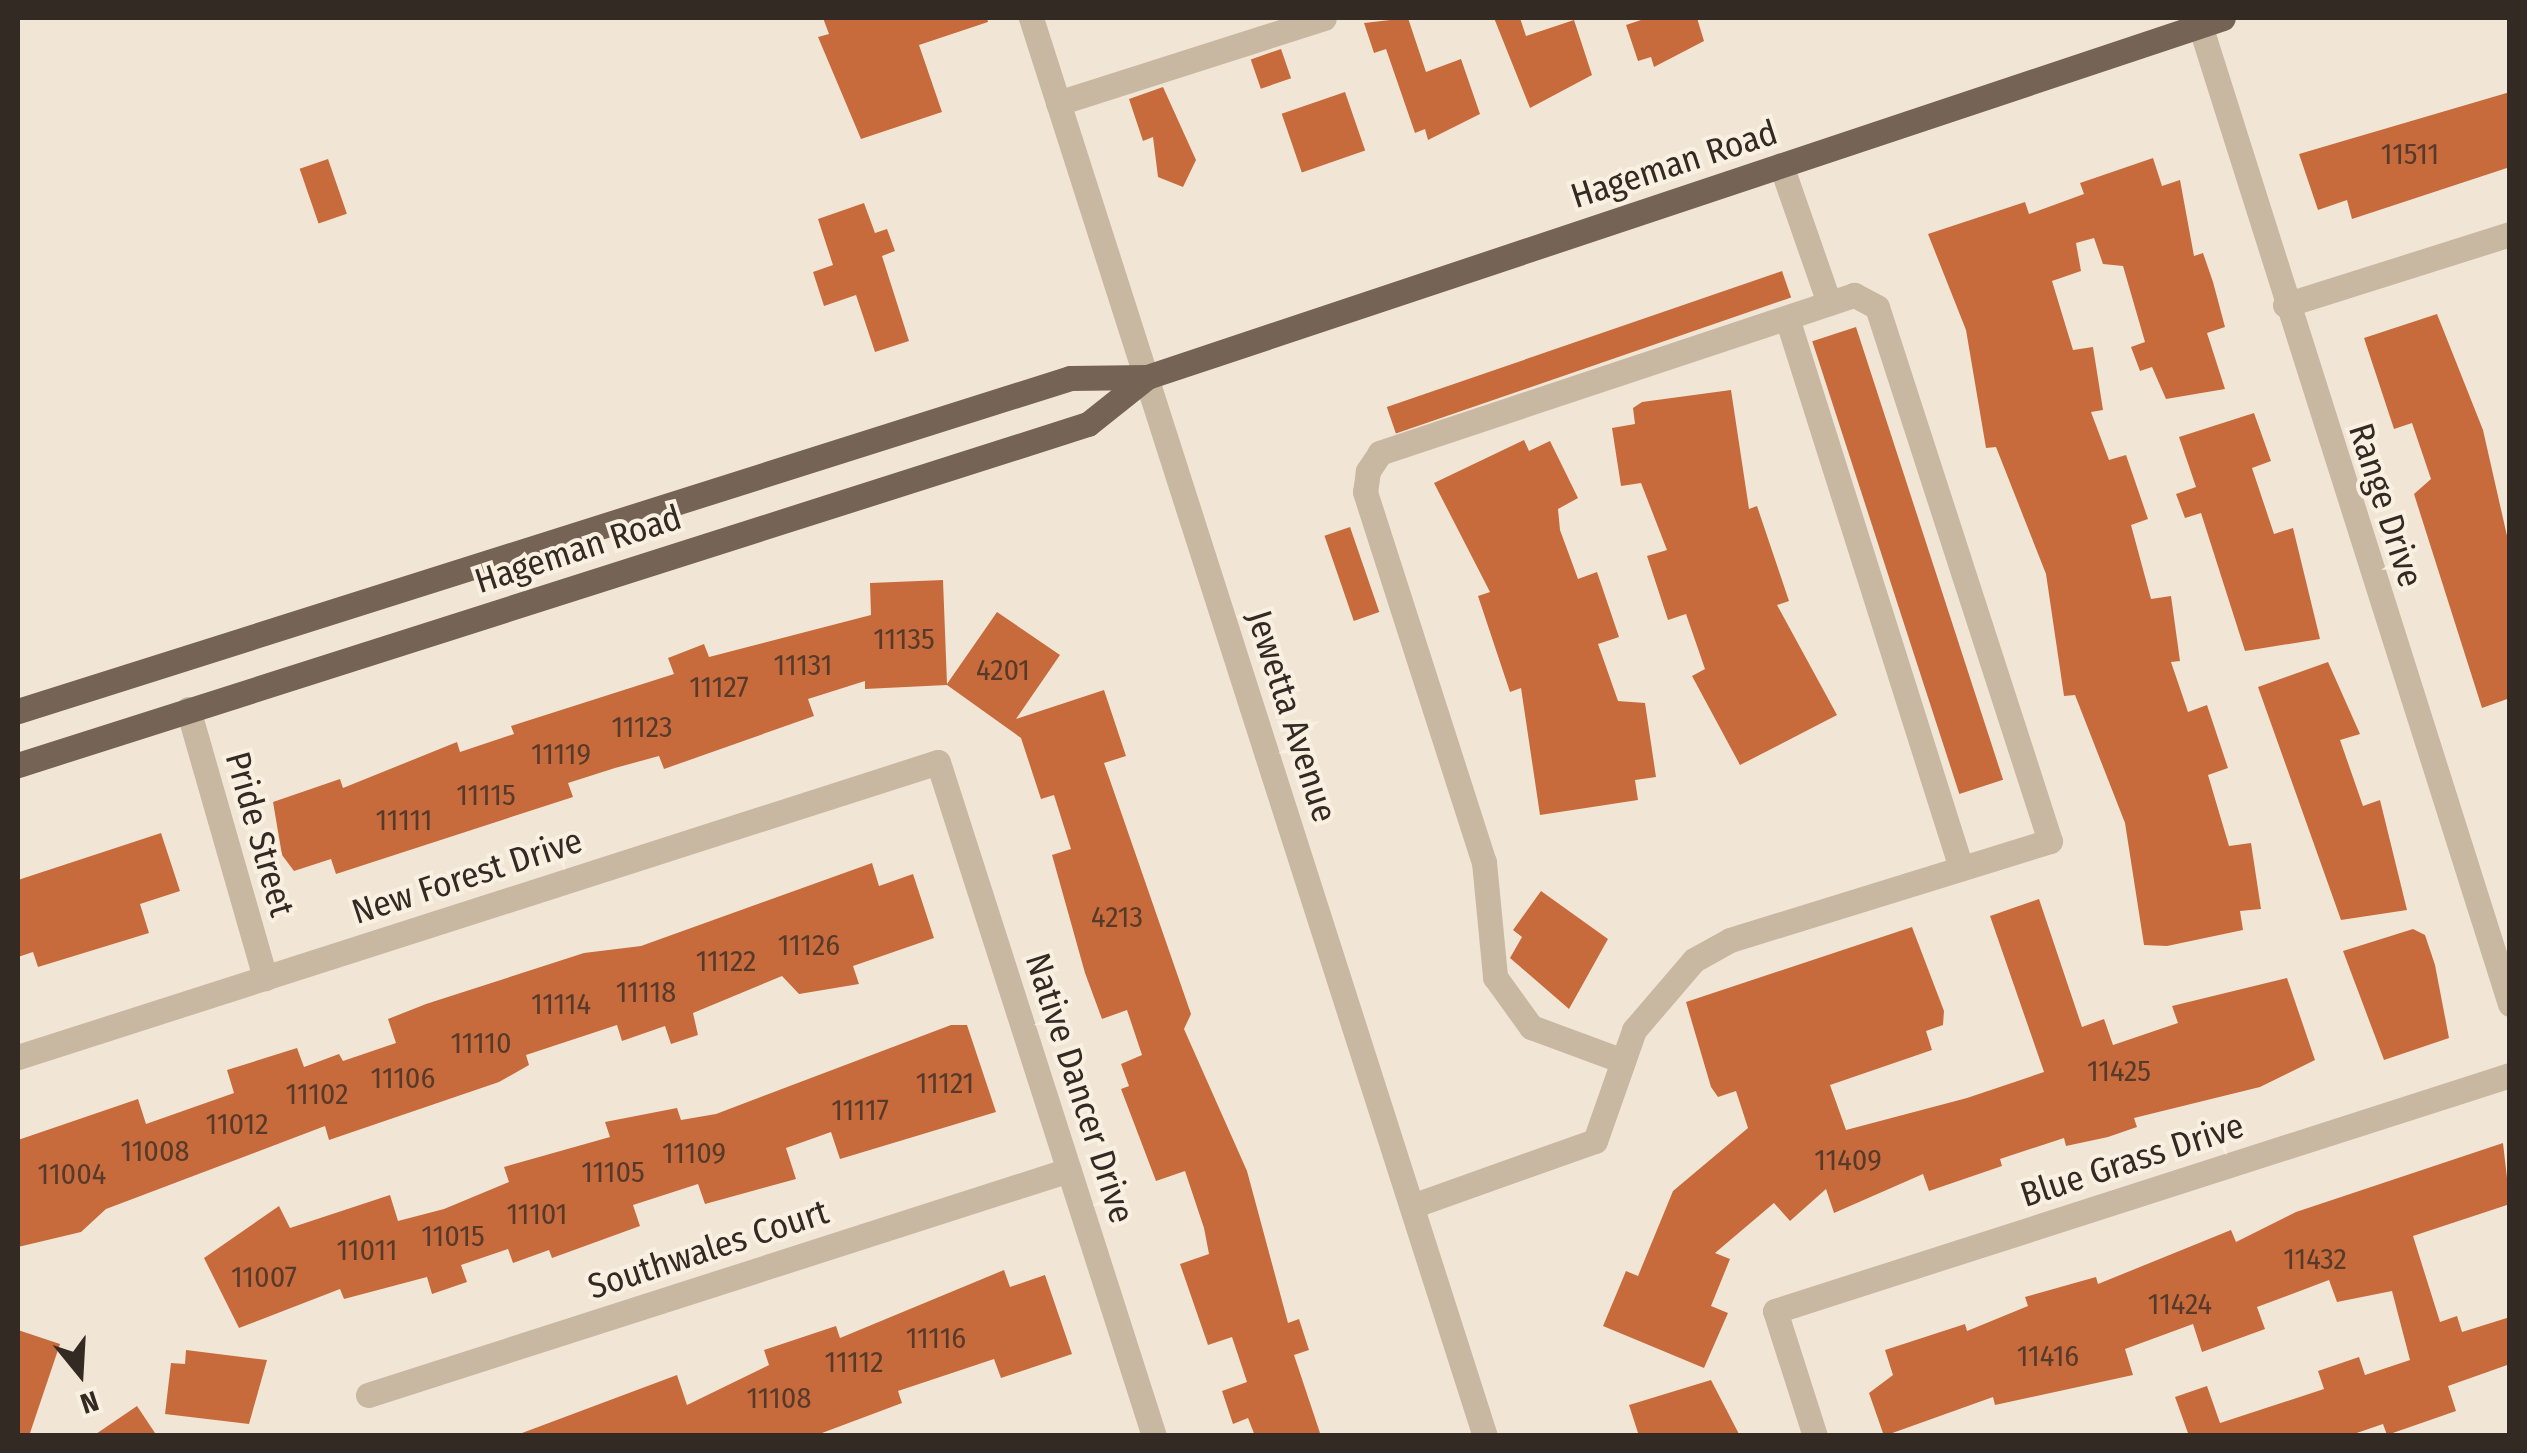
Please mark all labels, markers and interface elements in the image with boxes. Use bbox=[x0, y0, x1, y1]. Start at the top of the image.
street label: Hageman Road bbox=[1566, 111, 1782, 217]
house number: 11511 bbox=[2381, 136, 2439, 172]
street label: Range Drive bbox=[2340, 418, 2432, 592]
street label: Hageman Road bbox=[470, 496, 686, 602]
street label: Jewetta Avenue bbox=[1238, 605, 1346, 827]
house number: 11135 bbox=[873, 621, 935, 657]
house number: 11131 bbox=[774, 647, 832, 683]
house number: 4201 bbox=[976, 652, 1030, 688]
house number: 11127 bbox=[689, 669, 749, 705]
house number: 11123 bbox=[612, 709, 672, 745]
house number: 11119 bbox=[531, 736, 591, 772]
street label: Pride Street bbox=[217, 747, 303, 921]
house number: 11115 bbox=[456, 777, 516, 813]
house number: 11111 bbox=[376, 802, 432, 838]
street label: New Forest Drive bbox=[347, 819, 587, 933]
house number: 4213 bbox=[1091, 899, 1143, 935]
house number: 11126 bbox=[778, 927, 840, 963]
house number: 11122 bbox=[696, 943, 756, 979]
street label: Native Dancer Drive bbox=[1017, 948, 1143, 1228]
house number: 11118 bbox=[616, 974, 676, 1010]
house number: 11114 bbox=[531, 986, 591, 1022]
house number: 11110 bbox=[450, 1025, 512, 1061]
house number: 11425 bbox=[2087, 1053, 2151, 1089]
house number: 11106 bbox=[371, 1060, 435, 1096]
house number: 11121 bbox=[916, 1065, 974, 1101]
house number: 11102 bbox=[286, 1076, 348, 1112]
house number: 11117 bbox=[831, 1092, 889, 1128]
street label: Blue Grass Drive bbox=[2015, 1104, 2249, 1216]
house number: 11012 bbox=[206, 1106, 268, 1142]
house number: 11008 bbox=[120, 1133, 190, 1169]
house number: 11109 bbox=[662, 1135, 726, 1171]
house number: 11409 bbox=[1814, 1142, 1882, 1178]
house number: 11105 bbox=[581, 1154, 645, 1190]
house number: 11004 bbox=[38, 1156, 106, 1192]
street label: Southwales Court bbox=[583, 1190, 833, 1308]
house number: 11101 bbox=[507, 1196, 567, 1232]
house number: 11015 bbox=[421, 1218, 485, 1254]
house number: 11011 bbox=[337, 1232, 397, 1268]
house number: 11432 bbox=[2283, 1241, 2347, 1277]
house number: 11007 bbox=[231, 1259, 297, 1295]
house number: 11424 bbox=[2148, 1286, 2212, 1322]
house number: 11116 bbox=[906, 1320, 966, 1356]
north arrow bbox=[30, 1323, 130, 1423]
house number: 11416 bbox=[2017, 1338, 2079, 1374]
house number: 11112 bbox=[825, 1344, 883, 1380]
house number: 11108 bbox=[747, 1380, 811, 1416]
text: N bbox=[76, 1384, 103, 1420]

